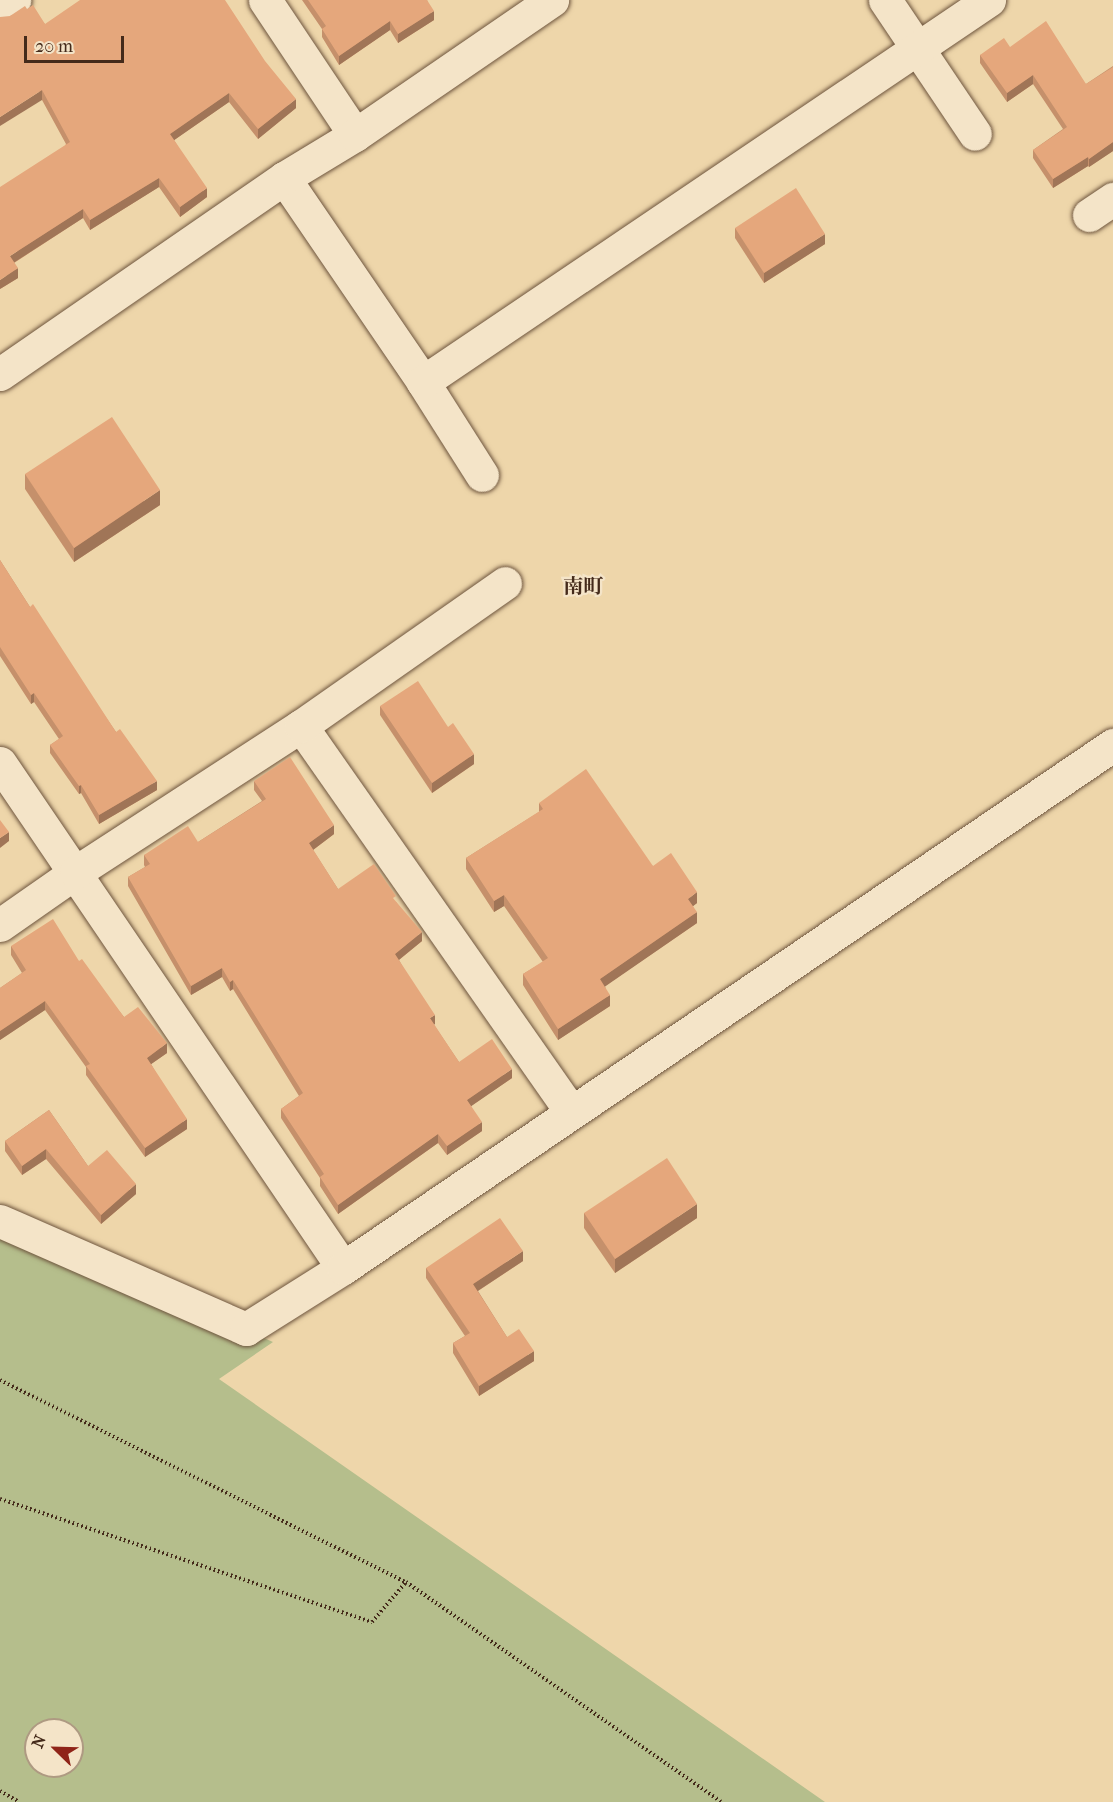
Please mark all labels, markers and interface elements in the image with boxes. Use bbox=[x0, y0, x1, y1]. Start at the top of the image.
scale bar bbox=[27, 24, 128, 62]
text: 20 m bbox=[35, 36, 73, 57]
district label: 南町 bbox=[563, 574, 603, 598]
north arrow bbox=[24, 1718, 84, 1778]
text: N bbox=[28, 1732, 50, 1751]

